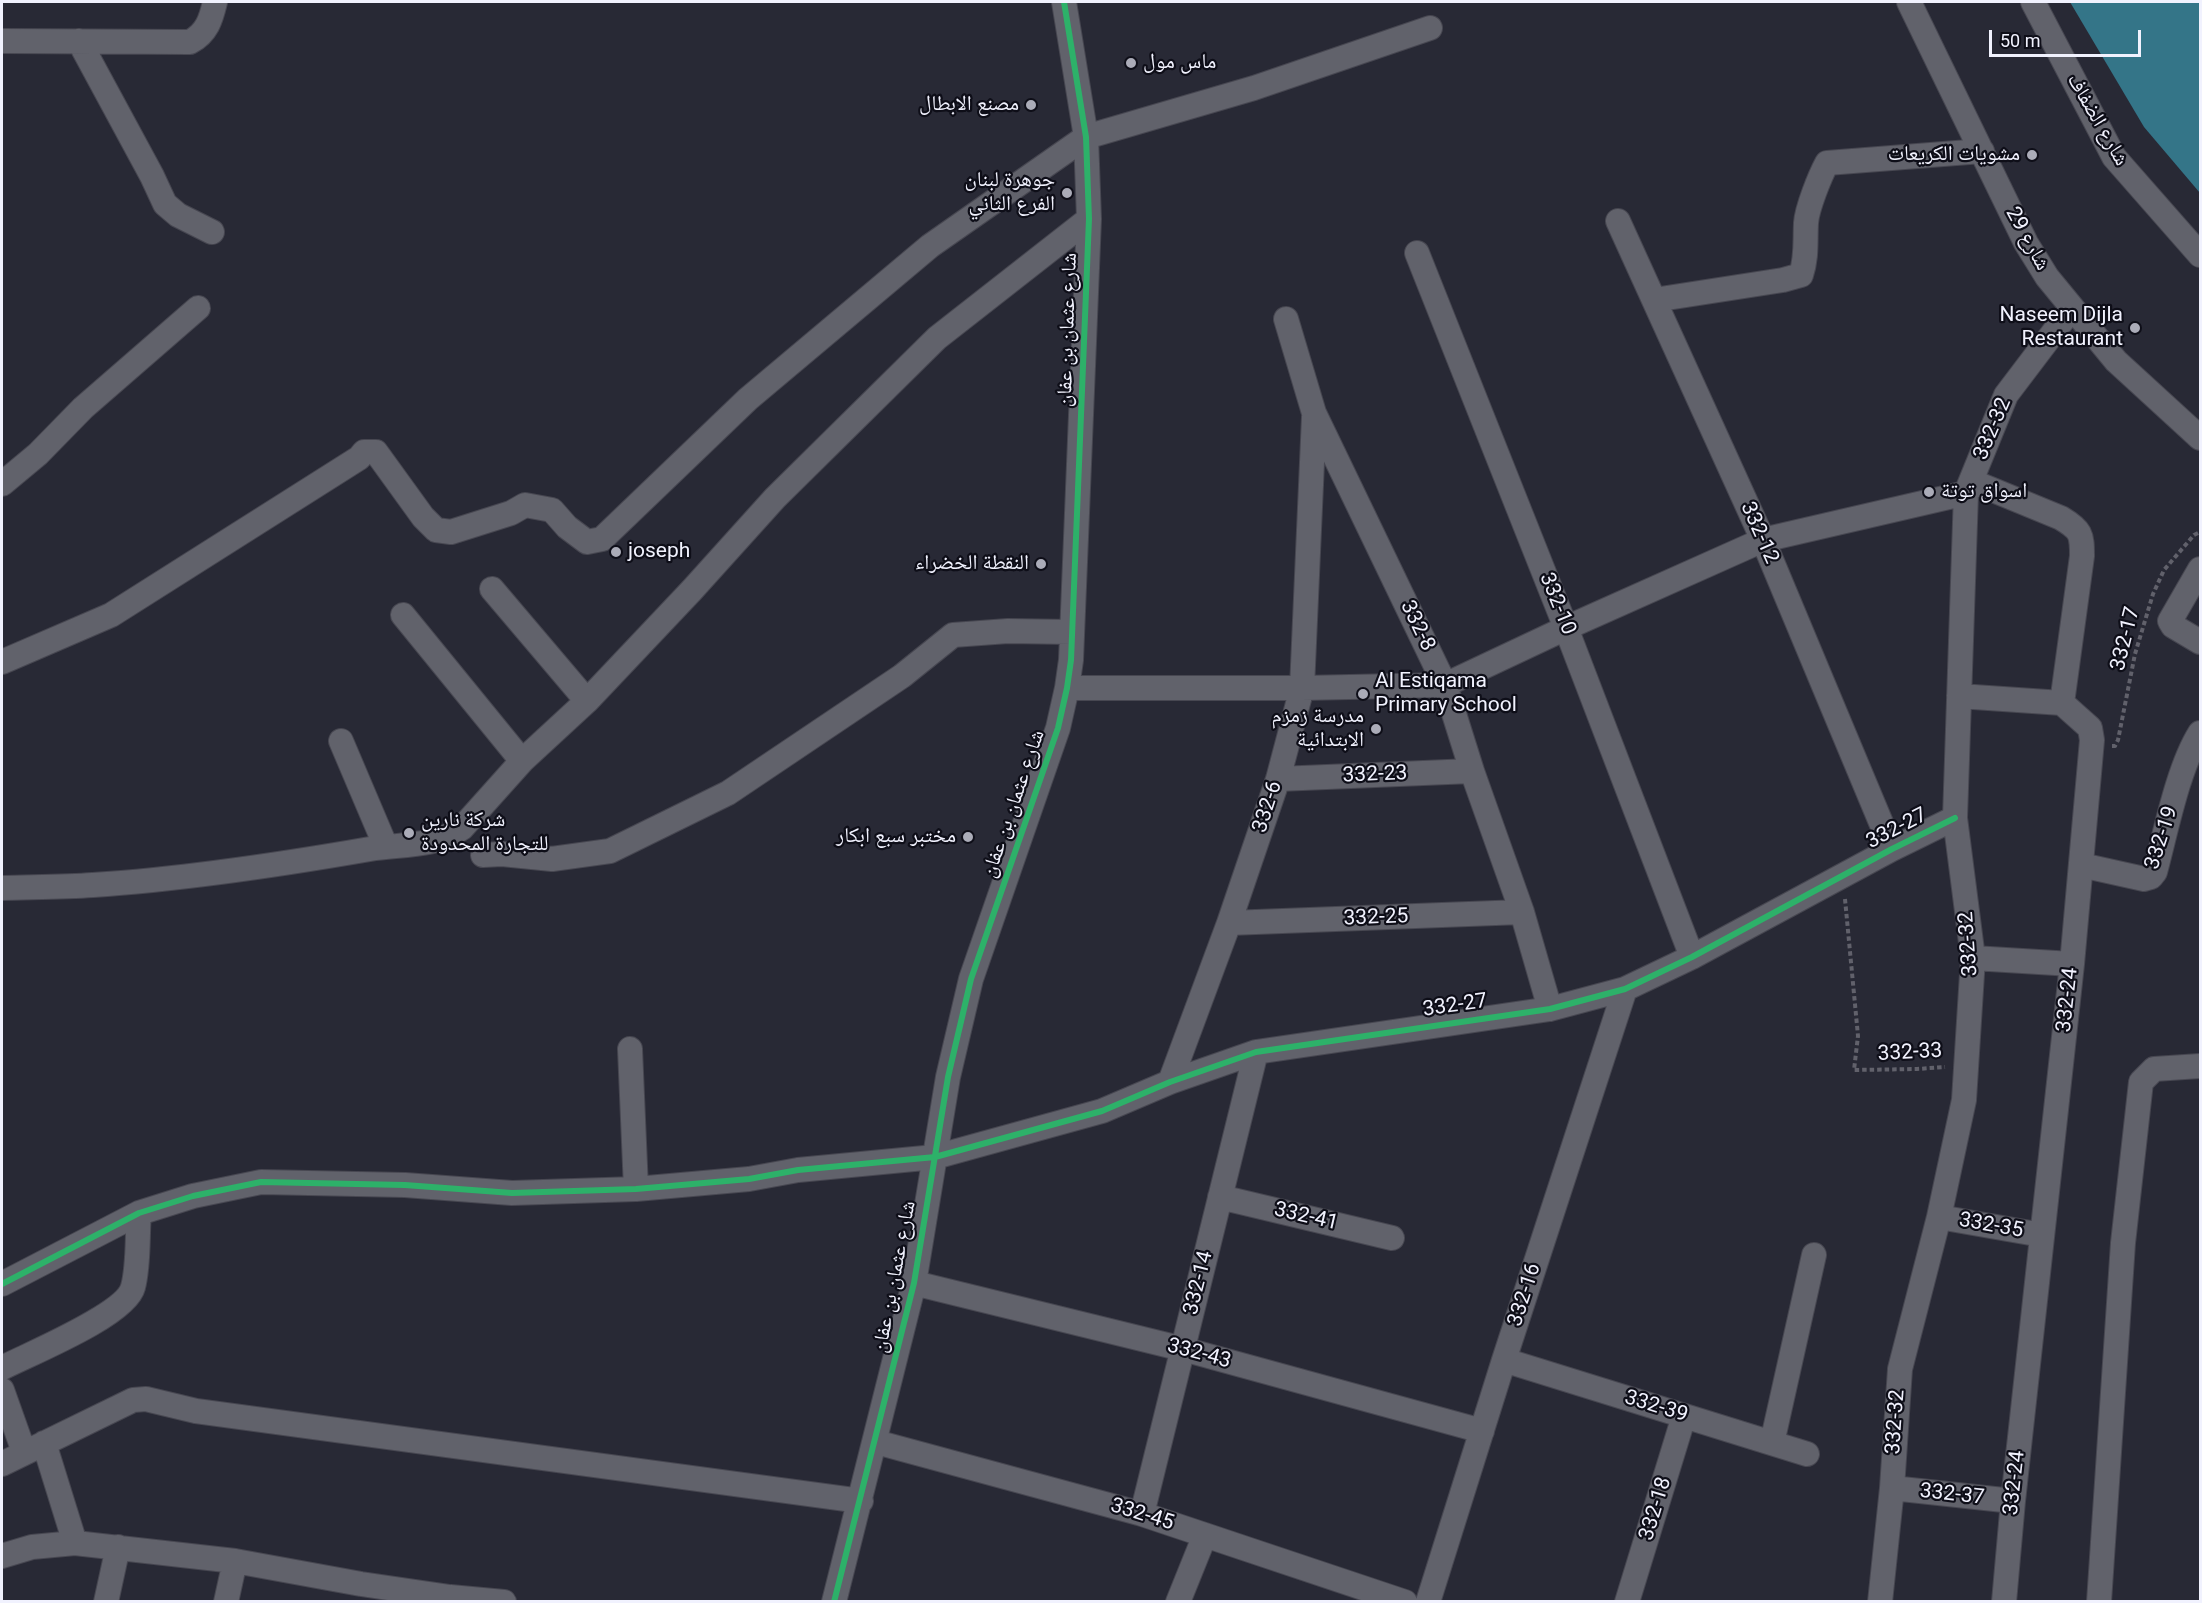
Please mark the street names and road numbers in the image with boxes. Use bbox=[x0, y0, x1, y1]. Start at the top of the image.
street label: شارع الضفاف bbox=[2061, 69, 2133, 171]
street label: شارع 29 bbox=[1999, 203, 2055, 275]
street label: شارع عثمان بن عفان bbox=[1053, 252, 1083, 408]
street label: 332-32 bbox=[1969, 394, 2017, 464]
street label: 332-12 bbox=[1734, 498, 1784, 568]
street label: 332-10 bbox=[1533, 569, 1581, 639]
street label: 332-8 bbox=[1394, 597, 1440, 655]
street label: 332-17 bbox=[2106, 605, 2146, 673]
street label: شارع عثمان بن عفان bbox=[977, 727, 1051, 881]
street label: 332-23 bbox=[1342, 761, 1408, 789]
street label: 332-6 bbox=[1248, 778, 1288, 836]
street label: 332-27 bbox=[1862, 803, 1932, 855]
street label: 332-19 bbox=[2140, 803, 2184, 873]
street label: 332-25 bbox=[1343, 904, 1409, 932]
street label: 332-32 bbox=[1954, 911, 1984, 977]
street label: 332-24 bbox=[2052, 966, 2084, 1034]
street label: 332-27 bbox=[1421, 989, 1489, 1023]
street label: 332-33 bbox=[1877, 1039, 1943, 1067]
street label: 332-41 bbox=[1272, 1197, 1340, 1237]
street label: شارع عثمان بن عفان bbox=[868, 1199, 922, 1355]
street label: 332-35 bbox=[1957, 1208, 2025, 1244]
street label: 332-14 bbox=[1179, 1249, 1219, 1317]
street label: 332-16 bbox=[1503, 1260, 1547, 1330]
street label: 332-43 bbox=[1164, 1333, 1234, 1375]
street label: 332-39 bbox=[1621, 1385, 1691, 1429]
street label: 332-32 bbox=[1881, 1389, 1911, 1455]
street label: 332-24 bbox=[1999, 1449, 2031, 1517]
street label: 332-18 bbox=[1634, 1474, 1678, 1544]
street label: 332-37 bbox=[1918, 1479, 1986, 1511]
street label: 332-45 bbox=[1107, 1493, 1177, 1537]

